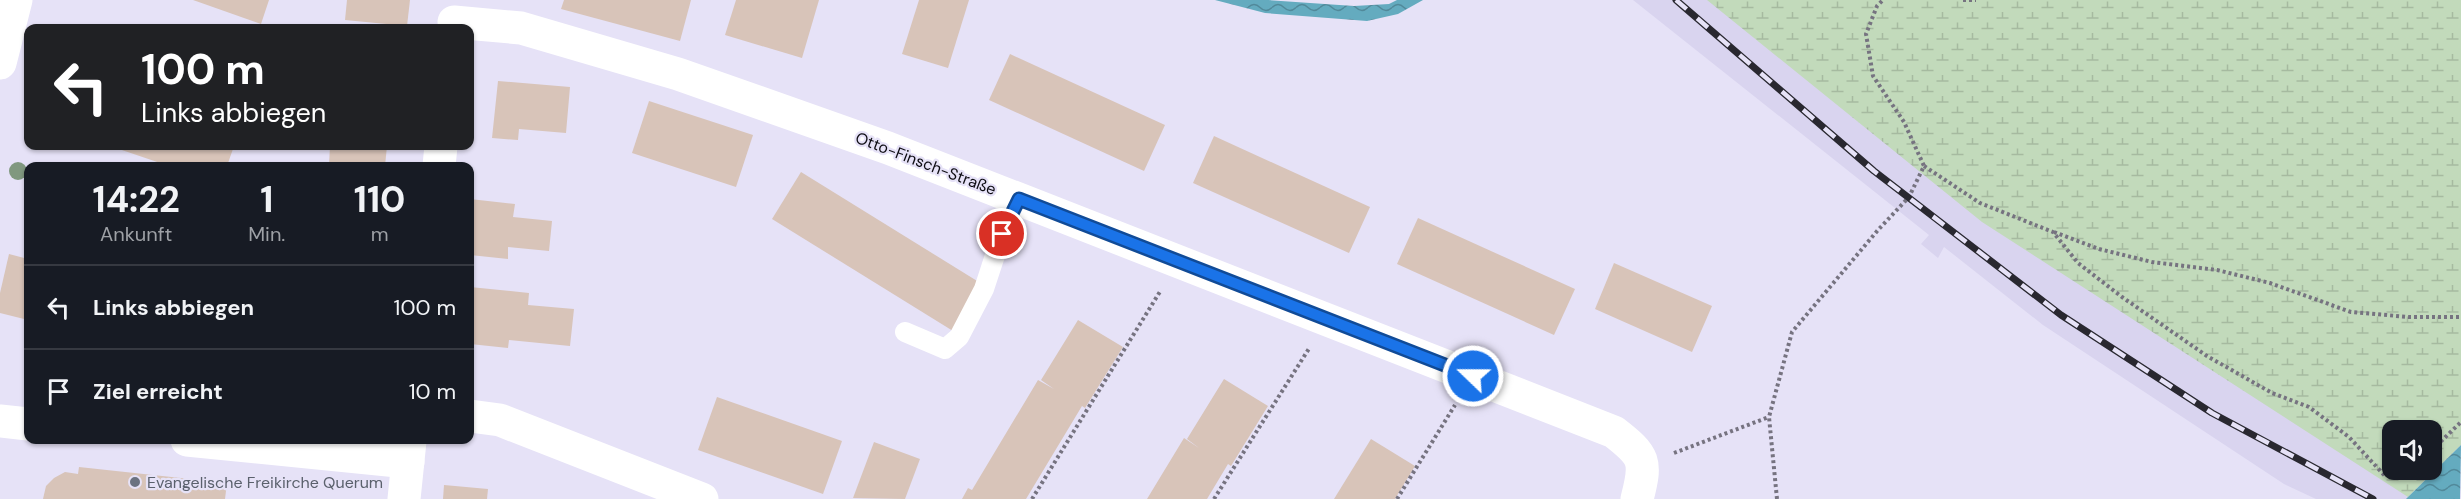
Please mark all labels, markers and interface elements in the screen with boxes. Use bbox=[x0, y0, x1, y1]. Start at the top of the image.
text: 100 m bbox=[141, 42, 265, 97]
icon: left bbox=[42, 48, 120, 126]
text: Links abbiegen bbox=[141, 95, 326, 130]
street label: Otto-Finsch-Straße bbox=[852, 127, 999, 200]
text: 14:22 bbox=[93, 176, 180, 223]
text: 1 bbox=[260, 176, 273, 223]
text: 110 bbox=[354, 176, 405, 223]
pin bbox=[976, 208, 1027, 259]
icon: arrive bbox=[985, 217, 1018, 250]
text: Ankunft bbox=[100, 221, 172, 247]
text: Min. bbox=[248, 221, 285, 247]
text: m bbox=[371, 221, 389, 247]
icon: left bbox=[42, 291, 75, 324]
text: Links abbiegen bbox=[93, 293, 254, 322]
text: 100 m bbox=[394, 293, 456, 322]
position arrow bbox=[1441, 344, 1505, 408]
icon: arrive bbox=[42, 375, 75, 408]
text: Ziel erreicht bbox=[93, 377, 223, 406]
text: 10 m bbox=[409, 377, 456, 406]
map controls bbox=[2382, 420, 2442, 480]
button: sound bbox=[2382, 420, 2442, 480]
place label: Evangelische Freikirche Querum bbox=[147, 472, 383, 493]
marker: Evangelische Freikirche Querum bbox=[128, 475, 142, 489]

